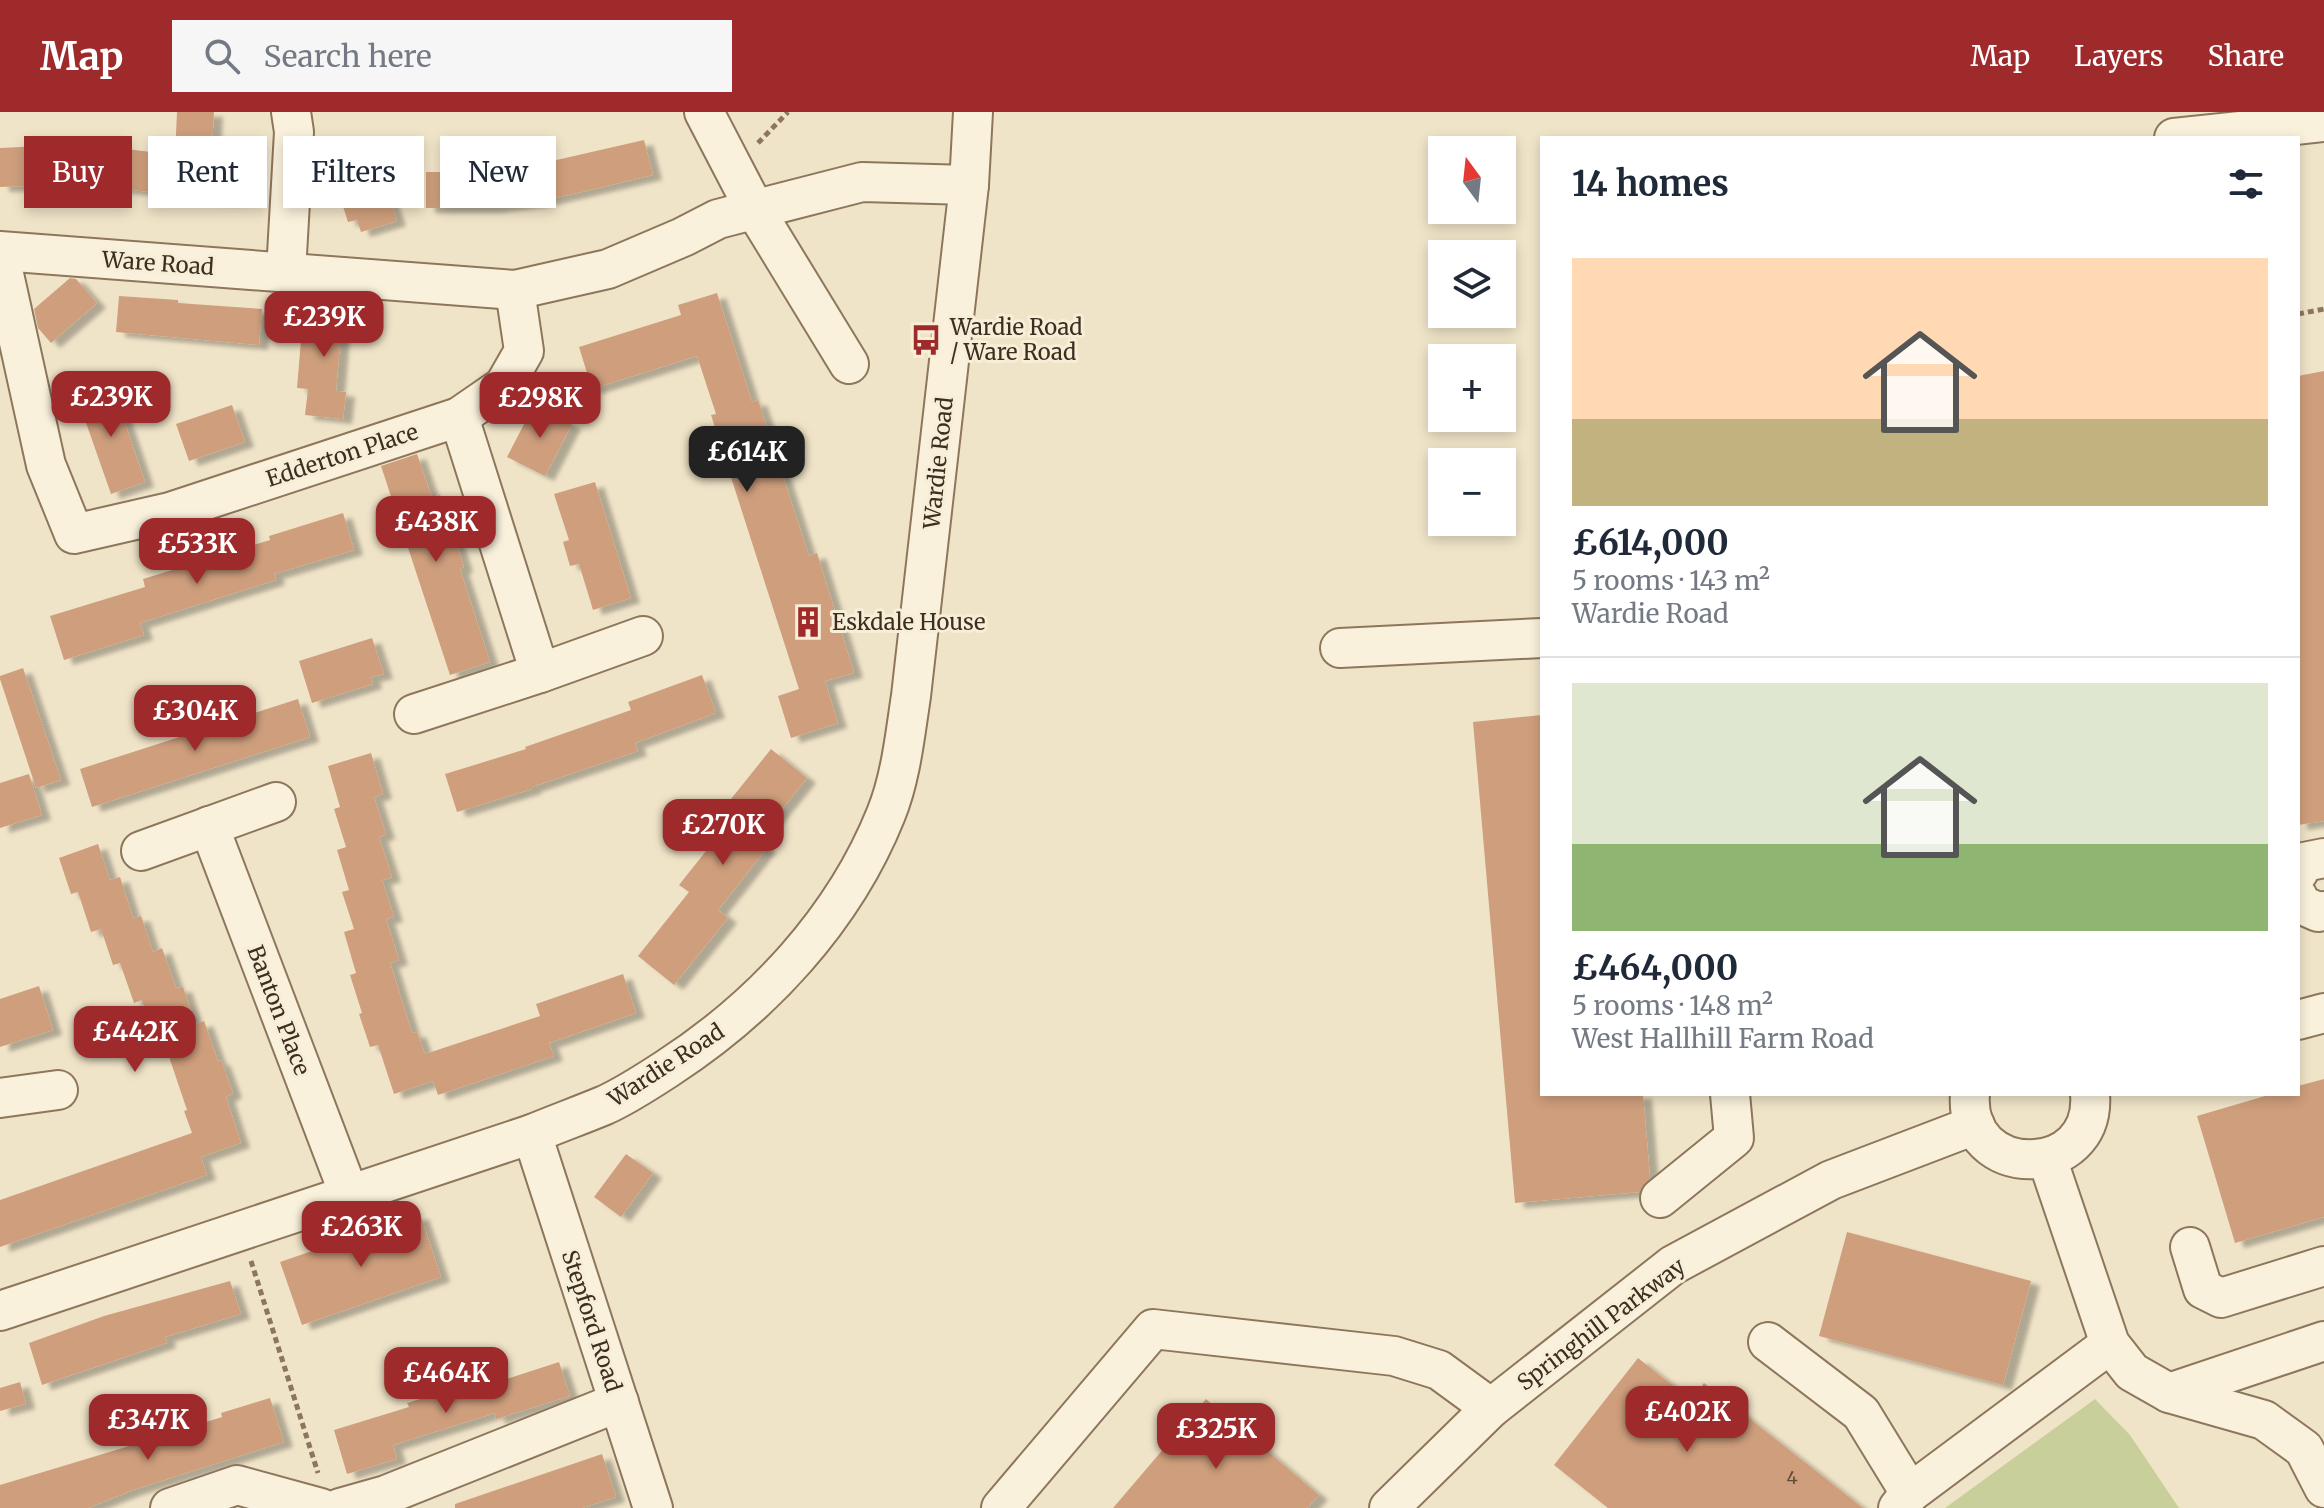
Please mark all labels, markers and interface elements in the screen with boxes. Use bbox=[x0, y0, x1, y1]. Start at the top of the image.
search box bbox=[172, 20, 732, 92]
text: Map bbox=[40, 33, 124, 80]
icon: search bbox=[200, 34, 244, 78]
text: Search here bbox=[264, 37, 432, 75]
text: Map bbox=[1970, 38, 2030, 74]
text: Layers bbox=[2074, 38, 2163, 74]
text: Share bbox=[2207, 38, 2284, 74]
chip: Buy bbox=[24, 136, 132, 208]
chip: Rent bbox=[148, 136, 267, 208]
chip: Filters bbox=[283, 136, 424, 208]
chip: New bbox=[440, 136, 556, 208]
north arrow bbox=[1428, 136, 1516, 224]
map controls bbox=[1428, 136, 1516, 536]
icon: filters bbox=[2224, 162, 2268, 206]
text: 14 homes bbox=[1572, 163, 1729, 205]
button: layers bbox=[1428, 240, 1516, 328]
street label: Ware Road bbox=[100, 245, 215, 281]
pin: £239K bbox=[268, 291, 380, 359]
text: £239K bbox=[283, 300, 366, 333]
icon: home bbox=[1848, 310, 1992, 454]
place label: Wardie Road / Ware Road bbox=[949, 313, 1083, 366]
bus stop icon: Wardie Road / Ware Road bbox=[909, 323, 943, 357]
button: + bbox=[1428, 344, 1516, 432]
pin: £239K bbox=[55, 371, 167, 439]
pin: £298K bbox=[484, 372, 596, 440]
text: £239K bbox=[70, 380, 153, 413]
text: £298K bbox=[498, 381, 582, 414]
street label: Wardie Road bbox=[917, 396, 959, 531]
street label: Edderton Place bbox=[262, 417, 422, 493]
pin: £614K bbox=[691, 426, 803, 494]
text: £614K bbox=[707, 435, 787, 468]
button: − bbox=[1428, 448, 1516, 536]
pin: £438K bbox=[380, 496, 492, 564]
text: £438K bbox=[394, 505, 478, 538]
pin: £533K bbox=[141, 518, 253, 586]
text: £614,000 bbox=[1572, 522, 1729, 564]
text: £533K bbox=[157, 527, 237, 560]
text: 5 rooms · 143 m² bbox=[1572, 564, 1770, 597]
text: Wardie Road bbox=[1572, 597, 1729, 630]
building icon: Eskdale House bbox=[791, 605, 825, 639]
place label: Eskdale House bbox=[832, 608, 985, 636]
pin: £304K bbox=[139, 685, 251, 753]
text: £304K bbox=[152, 694, 238, 727]
icon: home bbox=[1848, 735, 1992, 879]
pin: £270K bbox=[667, 799, 779, 867]
text: £270K bbox=[681, 808, 765, 841]
street label: Banton Place bbox=[241, 941, 317, 1079]
text: £464,000 bbox=[1572, 947, 1738, 989]
text: 5 rooms · 148 m² bbox=[1572, 989, 1773, 1022]
pin: £442K bbox=[79, 1006, 191, 1074]
text: £442K bbox=[92, 1015, 178, 1048]
street label: Wardie Road bbox=[602, 1017, 729, 1113]
text: West Hallhill Farm Road bbox=[1572, 1022, 1874, 1055]
pin: £263K bbox=[305, 1201, 417, 1269]
text: £263K bbox=[320, 1210, 402, 1243]
street label: Stepford Road bbox=[556, 1246, 628, 1396]
street label: Springhill Parkway bbox=[1512, 1252, 1691, 1396]
pin: £464K bbox=[390, 1347, 502, 1415]
text: £464K bbox=[402, 1356, 490, 1389]
pin: £402K bbox=[1631, 1386, 1743, 1454]
pin: £347K bbox=[92, 1394, 204, 1462]
text: £402K bbox=[1643, 1395, 1731, 1428]
text: £347K bbox=[107, 1403, 189, 1436]
pin: £325K bbox=[1160, 1403, 1272, 1471]
text: £325K bbox=[1175, 1412, 1257, 1445]
house number: 4 bbox=[1786, 1466, 1798, 1489]

